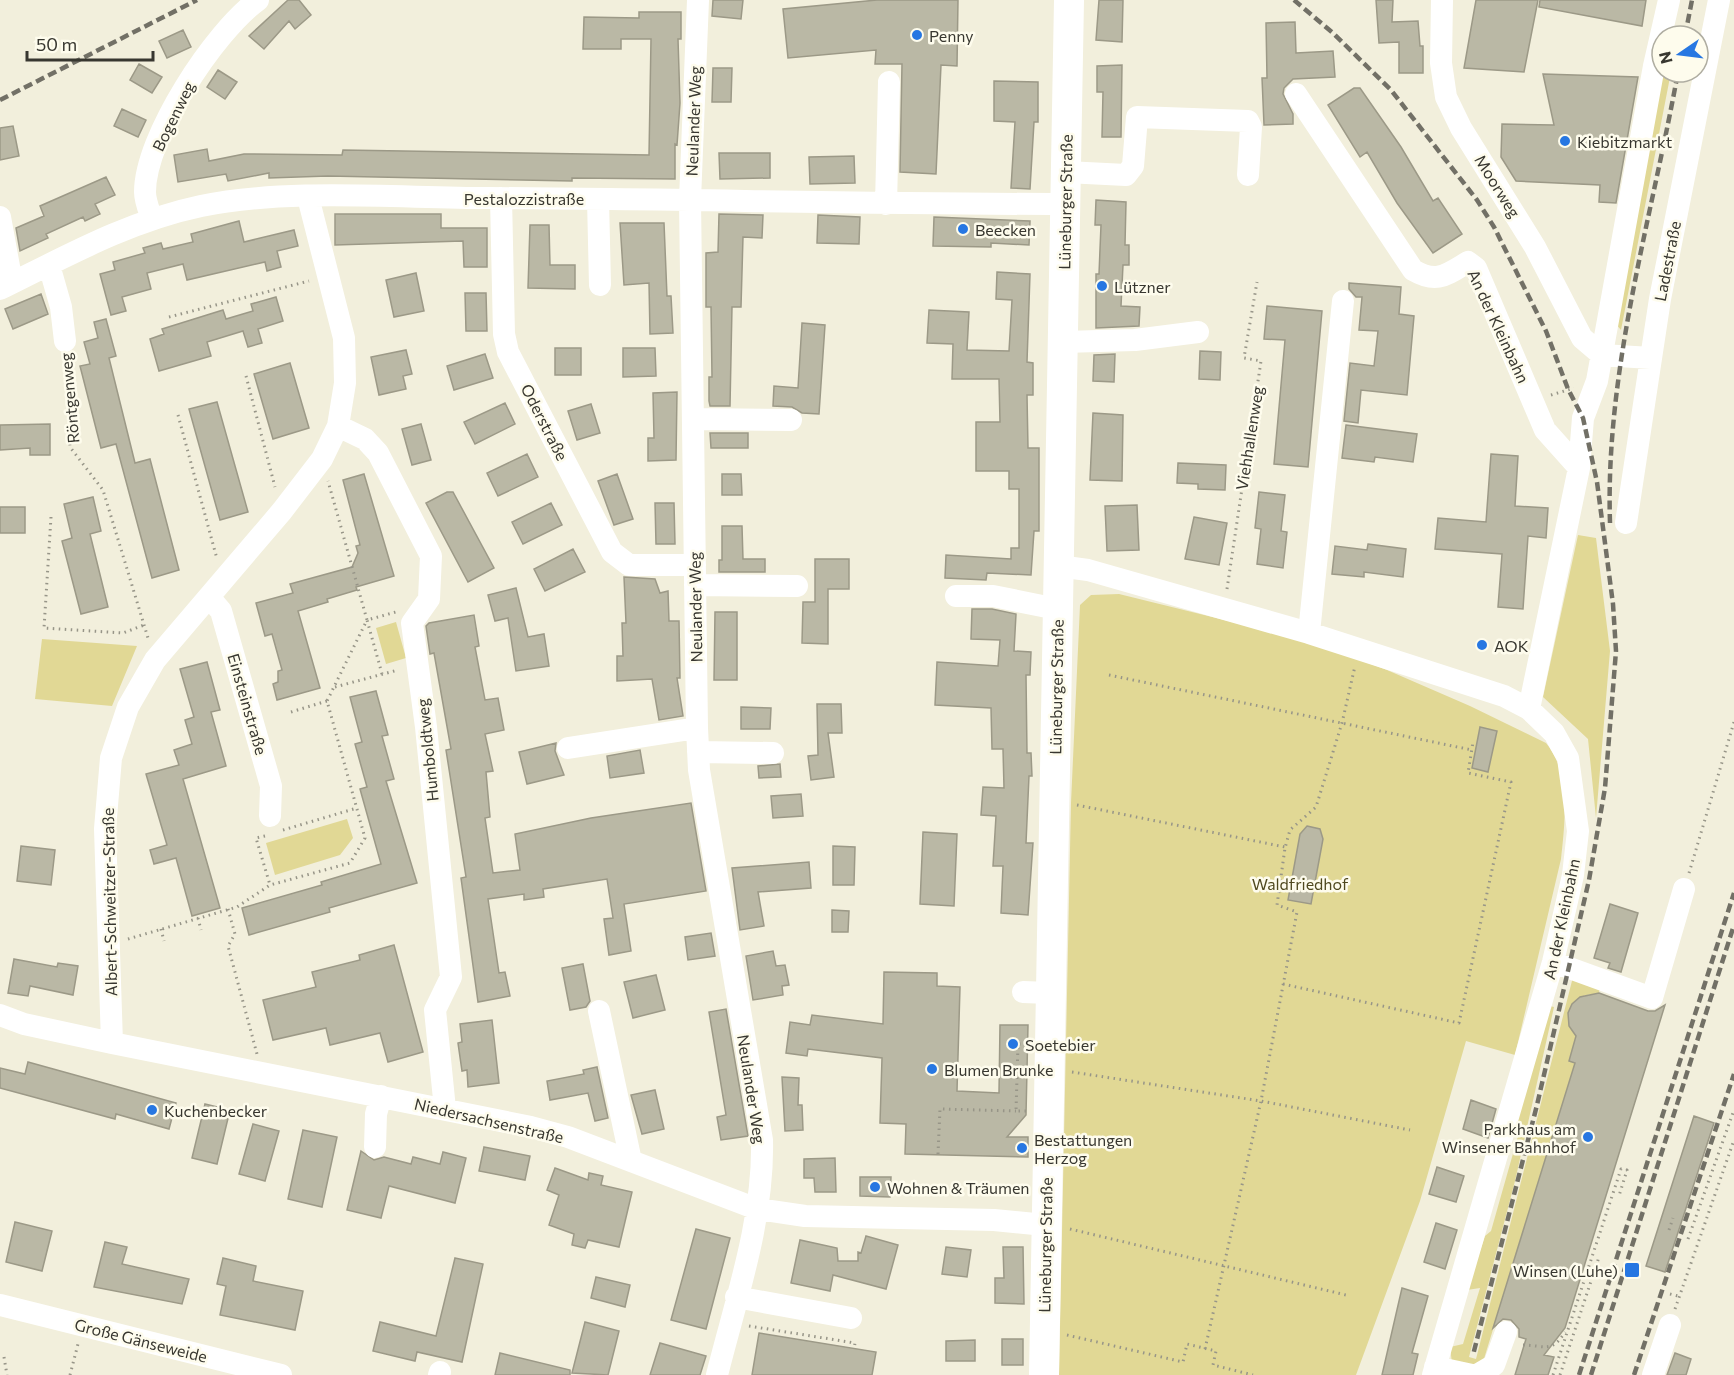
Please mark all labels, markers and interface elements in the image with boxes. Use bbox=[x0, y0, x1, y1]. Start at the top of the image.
scale bar bbox=[27, 24, 153, 62]
north arrow bbox=[1650, 24, 1710, 84]
place label: Penny bbox=[929, 26, 974, 45]
marker: Penny bbox=[910, 28, 924, 42]
text: 50 m bbox=[36, 33, 77, 55]
text: N bbox=[1654, 50, 1676, 66]
street label: Neulander Weg bbox=[682, 65, 704, 177]
street label: Bogenweg bbox=[148, 78, 198, 154]
place label: Kiebitzmarkt bbox=[1577, 132, 1673, 151]
street label: Lüneburger Straße bbox=[1054, 134, 1076, 270]
marker: Kiebitzmarkt bbox=[1558, 134, 1572, 148]
street label: Moorweg bbox=[1471, 151, 1525, 221]
street label: Pestalozzistraße bbox=[464, 189, 584, 208]
street label: Ladestraße bbox=[1650, 219, 1684, 303]
place label: Beecken bbox=[975, 220, 1036, 239]
marker: Beecken bbox=[956, 222, 970, 236]
street label: An der Kleinbahn bbox=[1464, 266, 1534, 386]
place label: Lützner bbox=[1114, 277, 1171, 296]
marker: Lützner bbox=[1095, 279, 1109, 293]
street label: Röntgenweg bbox=[56, 351, 82, 444]
street label: Oderstraße bbox=[518, 381, 572, 463]
street label: Viehhallenweg bbox=[1231, 384, 1267, 492]
street label: Neulander Weg bbox=[685, 551, 705, 662]
street label: Lüneburger Straße bbox=[1045, 619, 1067, 755]
place label: AOK bbox=[1494, 636, 1529, 655]
marker: AOK bbox=[1475, 638, 1489, 652]
street label: Einsteinstraße bbox=[224, 651, 272, 757]
street label: Humboldtweg bbox=[412, 697, 442, 802]
street label: Albert-Schweitzer-Straße bbox=[98, 808, 120, 996]
street label: An der Kleinbahn bbox=[1539, 857, 1583, 981]
park label: Waldfriedhof bbox=[1252, 874, 1349, 893]
street label: Neulander Weg bbox=[734, 1033, 770, 1145]
place label: Soetebier bbox=[1025, 1035, 1096, 1054]
marker: Soetebier bbox=[1006, 1037, 1020, 1051]
place label: Blumen Brunke bbox=[944, 1060, 1054, 1079]
marker: Blumen Brunke bbox=[925, 1062, 939, 1076]
street label: Niedersachsenstraße bbox=[413, 1094, 565, 1146]
place label: Kuchenbecker bbox=[164, 1101, 268, 1120]
marker: Kuchenbecker bbox=[145, 1103, 159, 1117]
place label: Parkhaus am Winsener Bahnhof bbox=[1442, 1119, 1577, 1156]
place label: Bestattungen Herzog bbox=[1034, 1130, 1132, 1167]
marker: Parkhaus am Winsener Bahnhof bbox=[1581, 1130, 1595, 1144]
marker: Bestattungen Herzog bbox=[1015, 1141, 1029, 1155]
street label: Lüneburger Straße bbox=[1034, 1177, 1056, 1313]
place label: Wohnen & Träumen bbox=[887, 1178, 1030, 1197]
marker: Wohnen & Träumen bbox=[868, 1180, 882, 1194]
place label: Winsen (Luhe) bbox=[1513, 1261, 1618, 1280]
marker: Winsen (Luhe) bbox=[1623, 1261, 1641, 1279]
street label: Große Gänseweide bbox=[73, 1314, 209, 1366]

